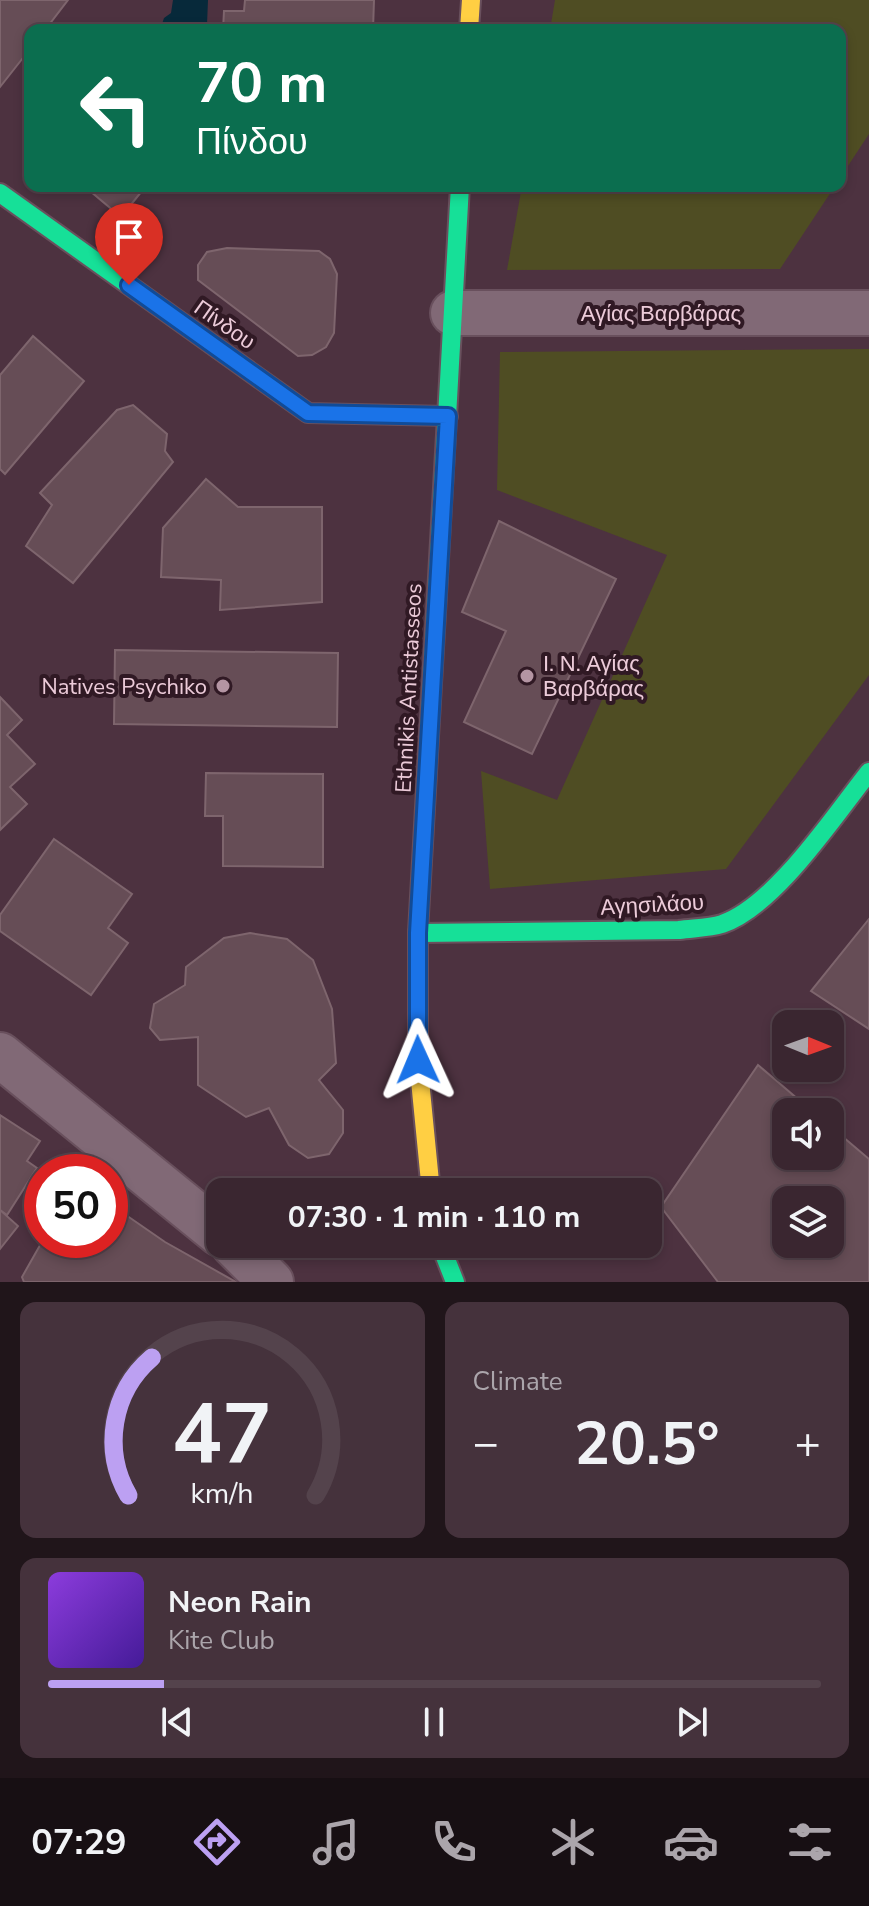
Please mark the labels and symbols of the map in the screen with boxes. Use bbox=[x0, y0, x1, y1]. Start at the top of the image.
pin bbox=[95, 203, 163, 285]
street label: Πίνδου bbox=[188, 293, 261, 357]
street label: Αγίας Βαρβάρας bbox=[581, 299, 741, 329]
street label: Ethnikis Antistasseos bbox=[389, 583, 429, 794]
place label: Ι. Ν. Αγίας Βαρβάρας bbox=[543, 649, 644, 704]
marker: Ι. Ν. Αγίας Βαρβάρας bbox=[518, 667, 536, 685]
place label: Natives Psychiko bbox=[41, 672, 207, 702]
marker: Natives Psychiko bbox=[214, 677, 232, 695]
street label: Αγησιλάου bbox=[600, 887, 705, 923]
north arrow bbox=[772, 1010, 844, 1082]
position arrow bbox=[376, 1018, 460, 1102]
speed limit sign: 50 bbox=[24, 1154, 128, 1258]

